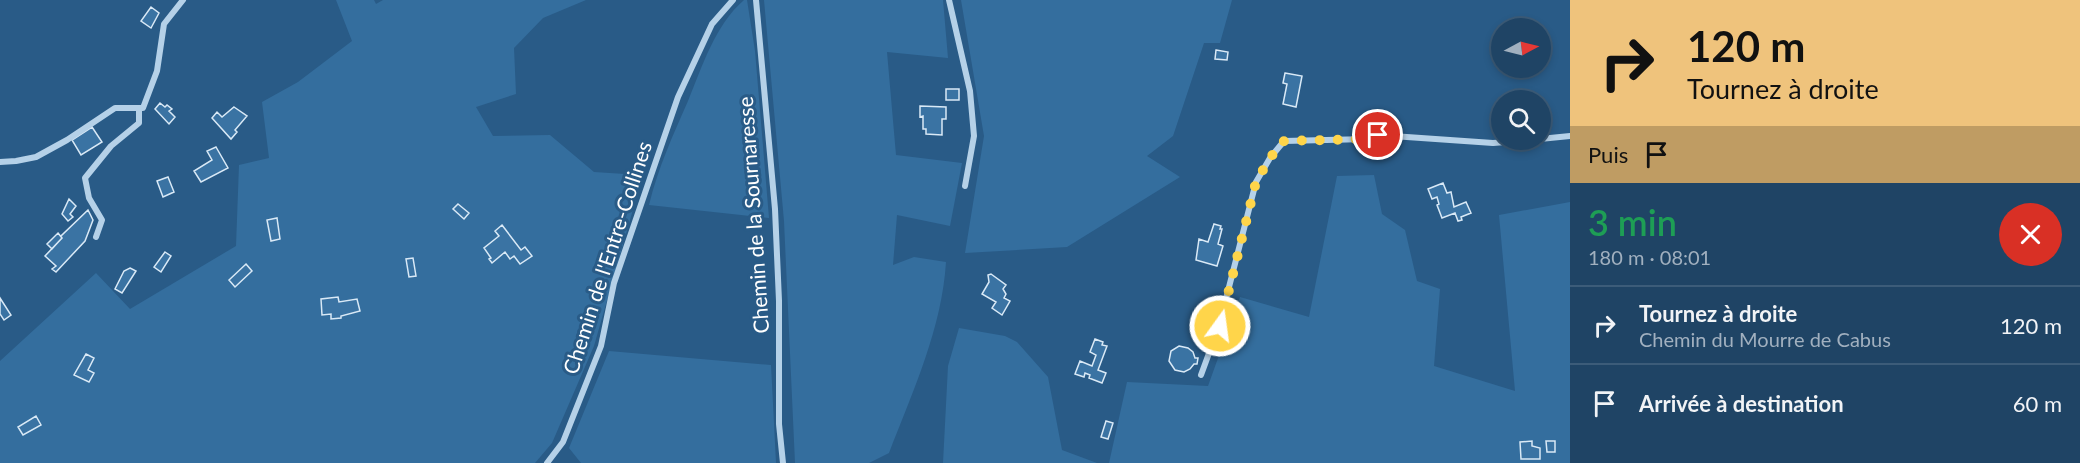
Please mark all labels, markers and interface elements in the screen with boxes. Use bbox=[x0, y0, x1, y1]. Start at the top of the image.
north arrow bbox=[1491, 18, 1551, 78]
map controls bbox=[1491, 18, 1551, 150]
text: 120 m bbox=[1687, 21, 1805, 71]
icon: right bbox=[1588, 24, 1666, 102]
text: Tournez à droite bbox=[1687, 72, 1879, 105]
button: search bbox=[1491, 90, 1551, 150]
street label: Chemin de la Sournaresse bbox=[732, 96, 773, 334]
pin bbox=[1352, 109, 1403, 160]
icon: arrive bbox=[1361, 118, 1394, 151]
street label: Chemin de l'Entre-Collines bbox=[557, 138, 656, 377]
icon: arrive bbox=[1640, 138, 1673, 171]
text: Puis bbox=[1588, 141, 1628, 168]
text: 3 min bbox=[1588, 200, 1677, 244]
button: close bbox=[1999, 203, 2062, 266]
text: 180 m · 08:01 bbox=[1588, 245, 1711, 269]
position arrow bbox=[1188, 294, 1252, 358]
text: Tournez à droite bbox=[1639, 300, 1797, 327]
icon: right bbox=[1588, 309, 1621, 342]
text: 120 m bbox=[2000, 312, 2062, 339]
text: Chemin du Mourre de Cabus bbox=[1639, 327, 1891, 351]
icon: arrive bbox=[1588, 387, 1621, 420]
text: Arrivée à destination bbox=[1639, 390, 1844, 417]
text: 60 m bbox=[2013, 390, 2062, 417]

